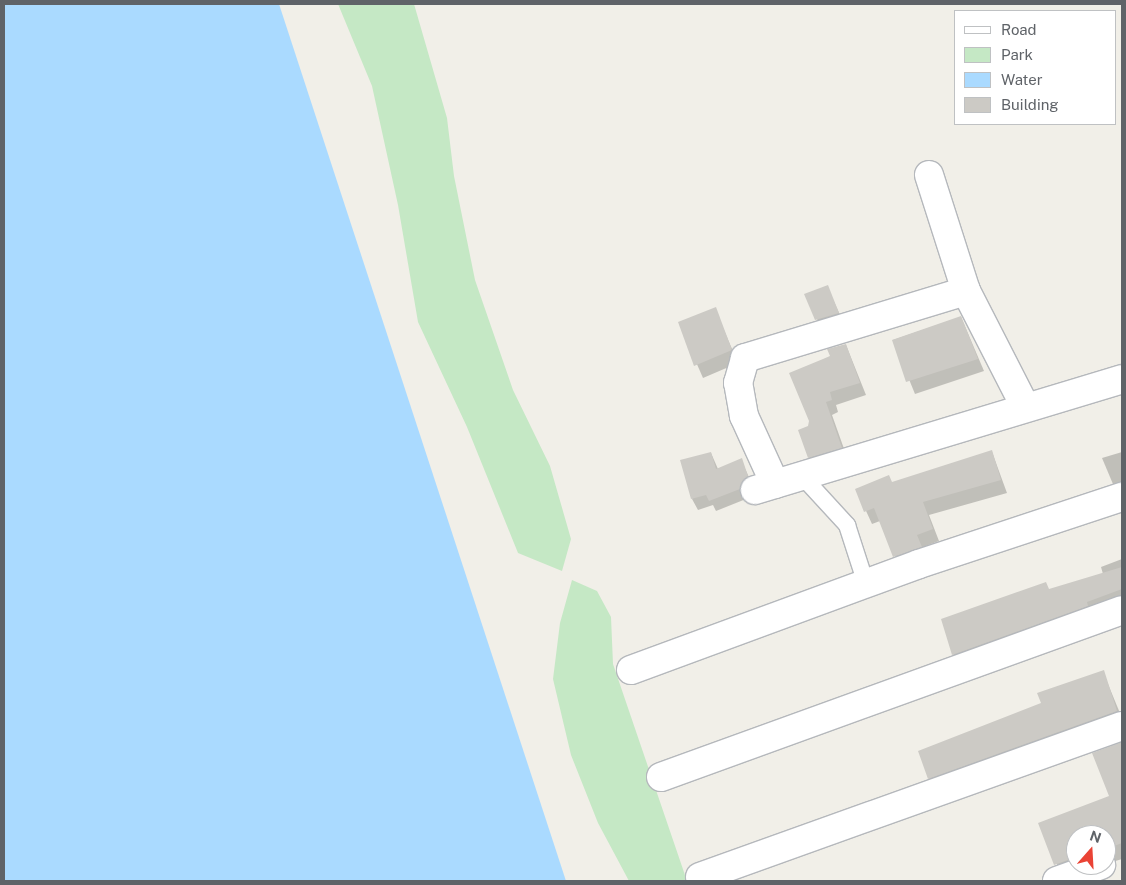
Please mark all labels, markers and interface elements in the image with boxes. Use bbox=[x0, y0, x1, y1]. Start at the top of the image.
legend bbox=[954, 10, 1116, 125]
text: Road bbox=[1001, 21, 1037, 38]
text: Park bbox=[1001, 46, 1033, 63]
text: Water bbox=[1001, 71, 1043, 88]
text: Building bbox=[1001, 96, 1059, 113]
north arrow bbox=[1066, 825, 1116, 875]
text: N bbox=[1088, 827, 1103, 846]

